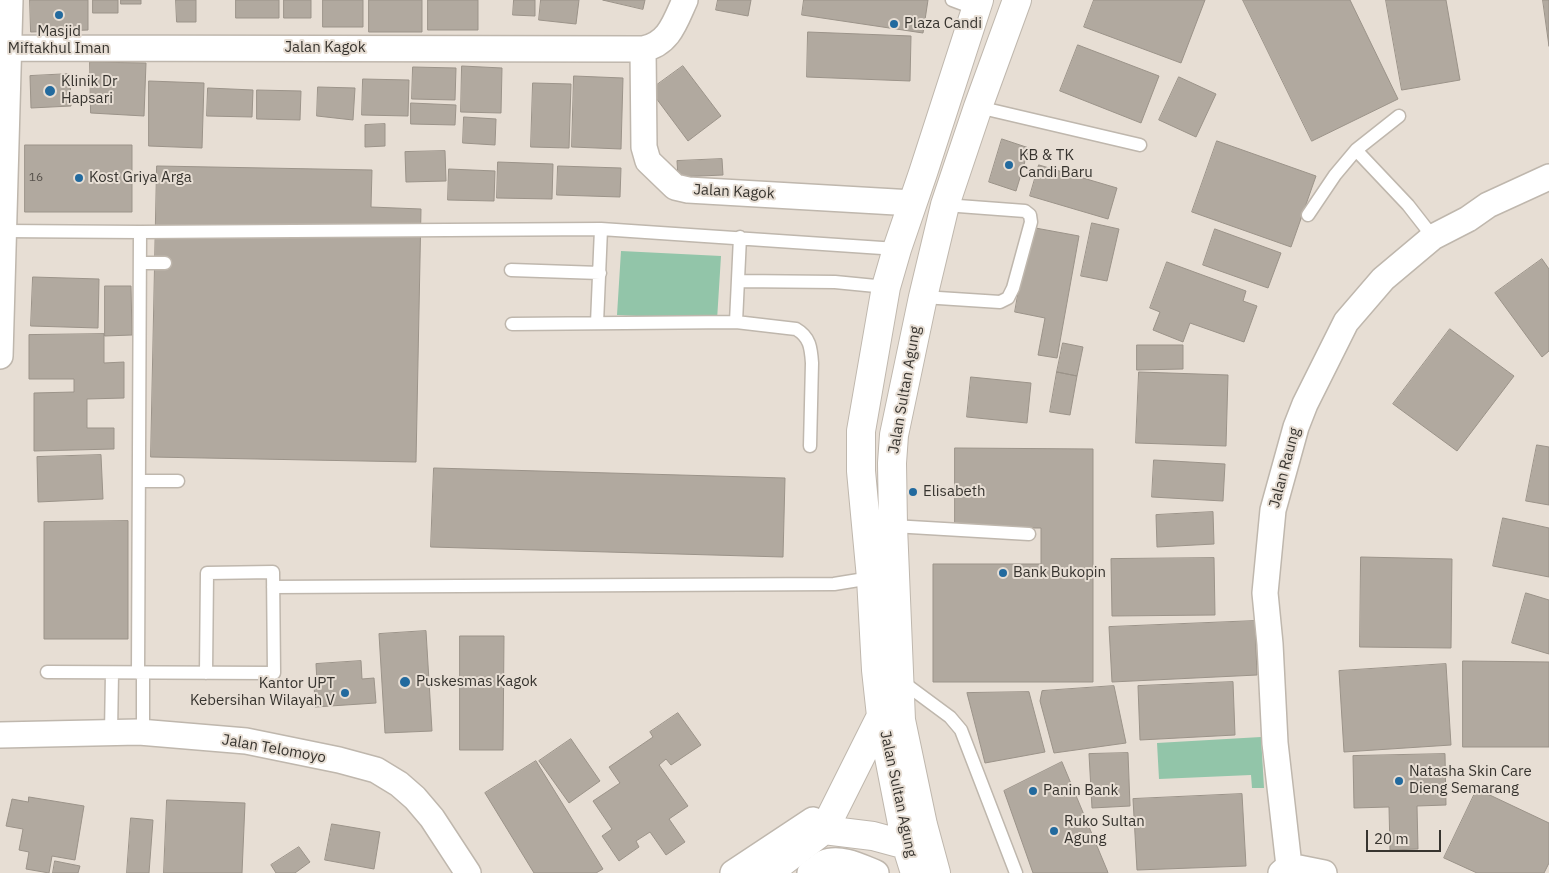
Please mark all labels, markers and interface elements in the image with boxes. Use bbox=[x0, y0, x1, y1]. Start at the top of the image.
marker: Masjid Miftakhul Iman bbox=[53, 9, 65, 21]
place label: Plaza Candi bbox=[904, 15, 982, 33]
marker: Plaza Candi bbox=[888, 18, 900, 30]
place label: Masjid Miftakhul Iman bbox=[8, 23, 110, 58]
street label: Jalan Kagok bbox=[284, 39, 366, 57]
place label: Klinik Dr Hapsari bbox=[61, 73, 118, 108]
marker: Klinik Dr Hapsari bbox=[43, 84, 57, 98]
place label: KB & TK Candi Baru bbox=[1019, 147, 1093, 182]
marker: KB & TK Candi Baru bbox=[1003, 159, 1015, 171]
place label: Kost Griya Arga bbox=[89, 169, 192, 187]
house number: 16 bbox=[29, 171, 43, 185]
marker: Kost Griya Arga bbox=[73, 172, 85, 184]
street label: Jalan Kagok bbox=[693, 181, 775, 203]
street label: Jalan Sultan Agung bbox=[885, 325, 925, 455]
street label: Jalan Raung bbox=[1266, 426, 1304, 510]
place label: Elisabeth bbox=[923, 483, 986, 501]
marker: Elisabeth bbox=[907, 486, 919, 498]
place label: Bank Bukopin bbox=[1013, 564, 1106, 582]
marker: Bank Bukopin bbox=[997, 567, 1009, 579]
place label: Puskesmas Kagok bbox=[416, 673, 537, 691]
place label: Kantor UPT Kebersihan Wilayah V bbox=[190, 675, 335, 710]
marker: Puskesmas Kagok bbox=[398, 675, 412, 689]
marker: Kantor UPT Kebersihan Wilayah V bbox=[339, 687, 351, 699]
street label: Jalan Sultan Agung bbox=[876, 729, 920, 859]
street label: Jalan Telomoyo bbox=[221, 731, 327, 767]
place label: Natasha Skin Care Dieng Semarang bbox=[1409, 763, 1532, 798]
marker: Natasha Skin Care Dieng Semarang bbox=[1393, 775, 1405, 787]
place label: Panin Bank bbox=[1043, 782, 1119, 800]
marker: Panin Bank bbox=[1027, 785, 1039, 797]
place label: Ruko Sultan Agung bbox=[1064, 813, 1145, 848]
scale bar bbox=[1369, 820, 1444, 852]
marker: Ruko Sultan Agung bbox=[1048, 825, 1060, 837]
text: 20 m bbox=[1374, 829, 1409, 848]

